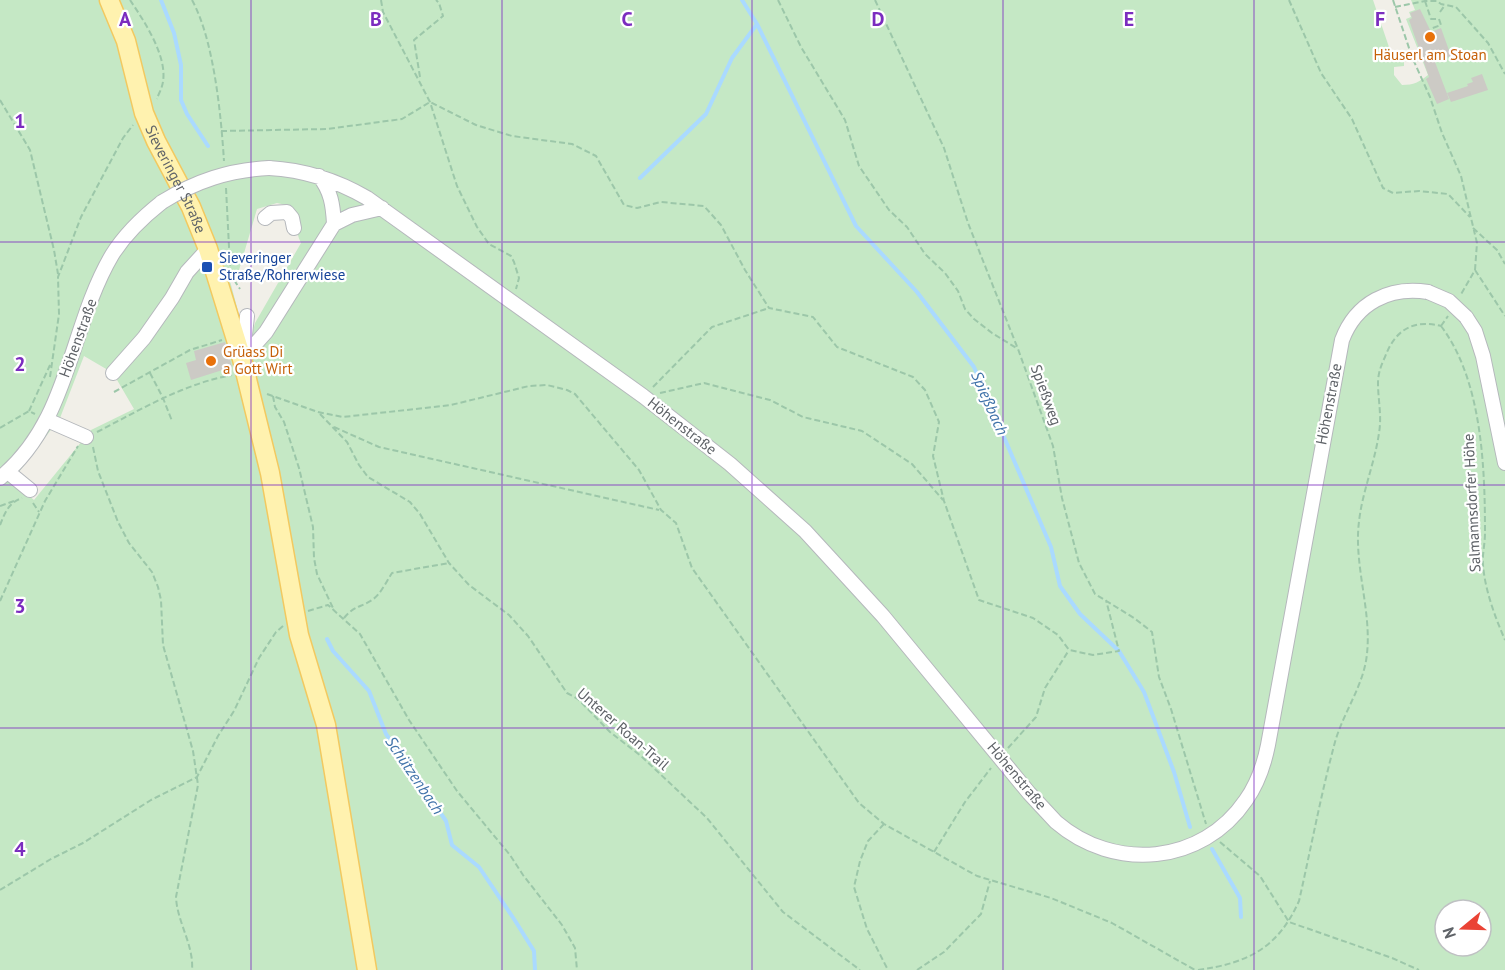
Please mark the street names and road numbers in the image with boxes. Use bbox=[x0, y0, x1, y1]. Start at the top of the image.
street label: Sieveringer Straße bbox=[141, 122, 211, 236]
street label: Höhenstraße bbox=[54, 296, 101, 380]
street label: Spießweg bbox=[1027, 362, 1066, 428]
street label: Höhenstraße bbox=[1311, 362, 1346, 446]
street label: Höhenstraße bbox=[644, 393, 721, 459]
street label: Salmannsdorfer Höhe bbox=[1458, 433, 1485, 573]
street label: Unterer Roan-Trail bbox=[573, 683, 674, 774]
street label: Höhenstraße bbox=[984, 738, 1051, 813]

